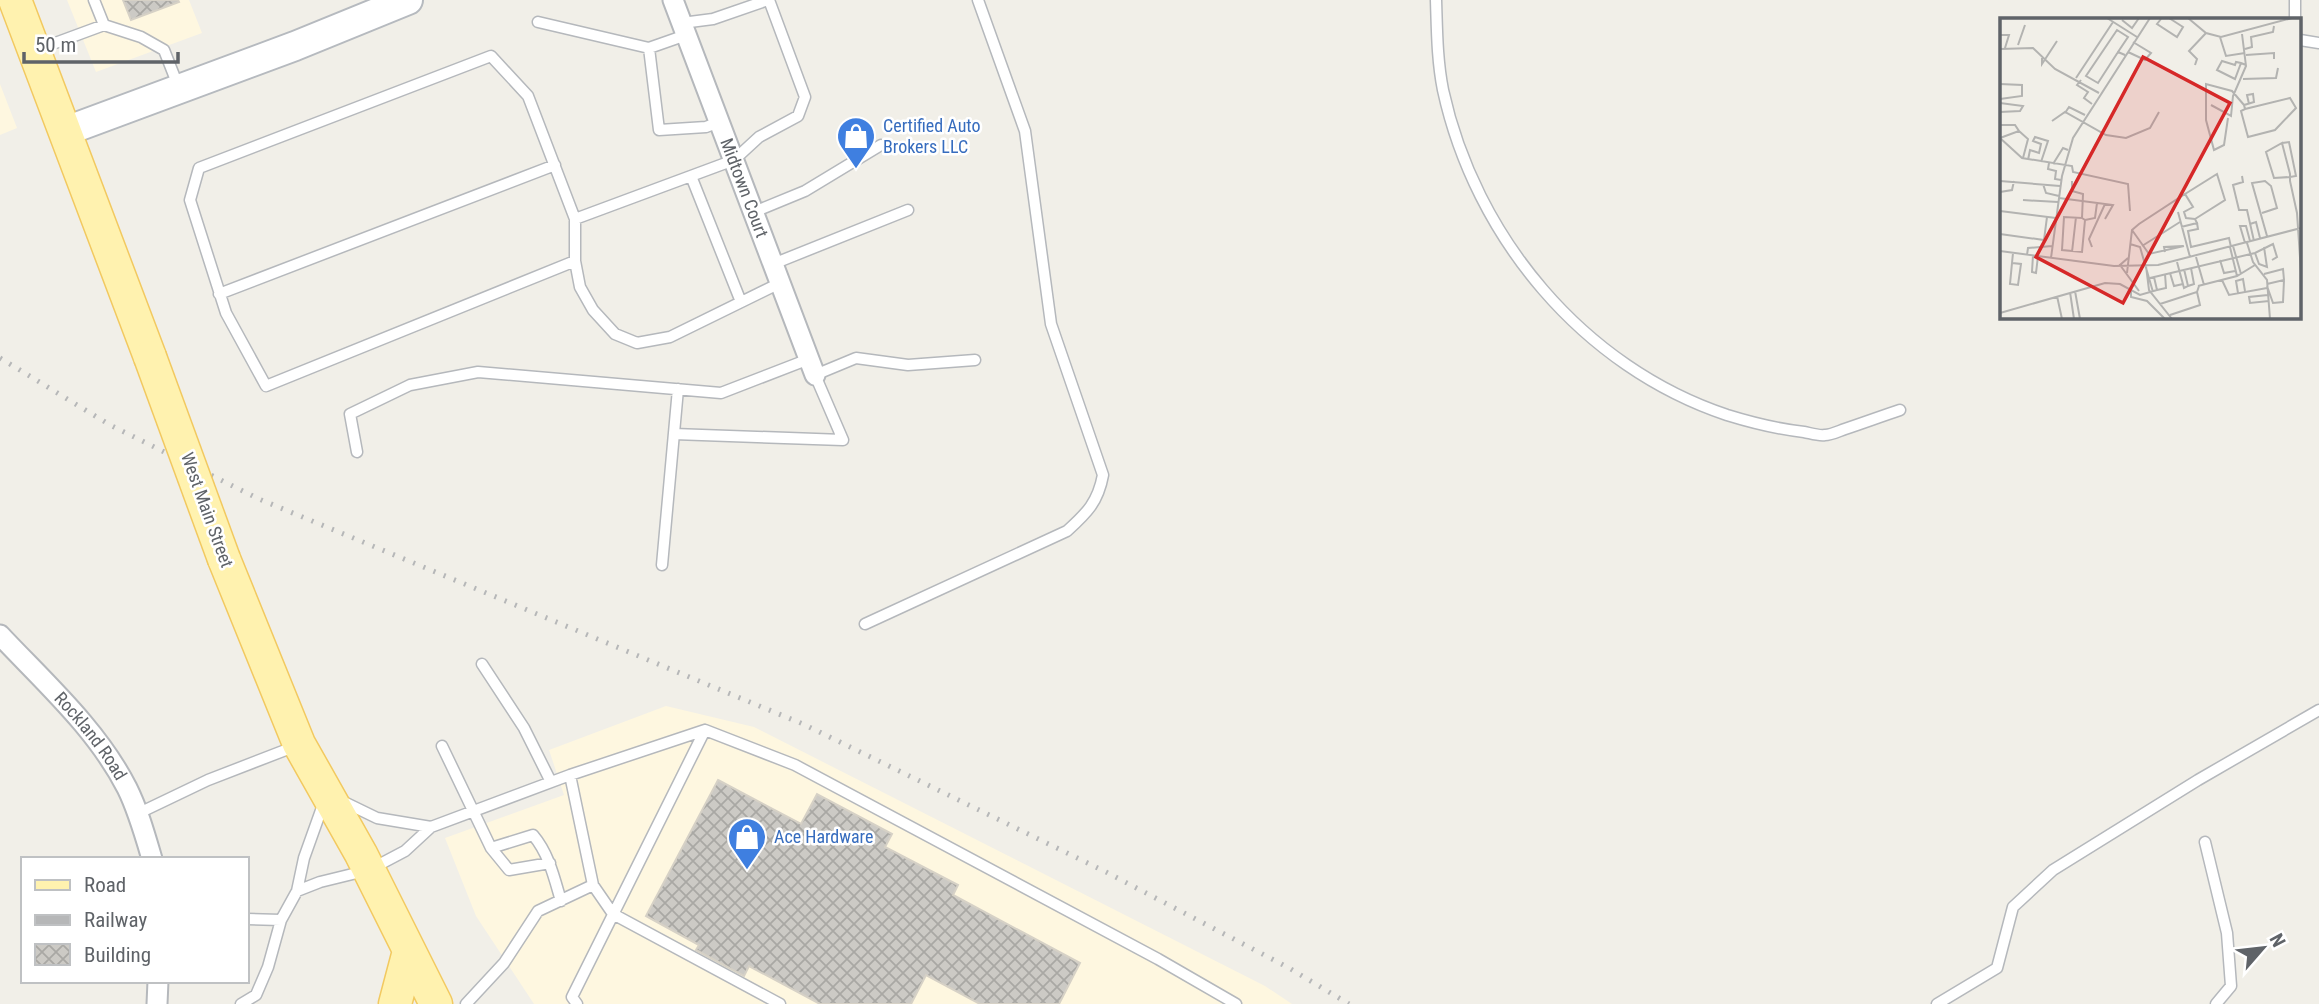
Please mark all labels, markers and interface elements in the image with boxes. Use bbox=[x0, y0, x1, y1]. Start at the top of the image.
inset map bbox=[2000, 18, 2302, 318]
scale bar bbox=[24, 21, 178, 65]
text: 50 m bbox=[35, 33, 76, 57]
shop icon: Certified Auto Brokers LLC bbox=[835, 115, 877, 170]
place label: Certified Auto Brokers LLC bbox=[883, 115, 981, 157]
street label: Midtown Court bbox=[716, 135, 773, 240]
street label: West Main Street bbox=[177, 449, 238, 570]
street label: Rockland Road bbox=[50, 687, 131, 784]
shop icon: Ace Hardware bbox=[726, 816, 768, 871]
place label: Ace Hardware bbox=[774, 826, 873, 847]
legend bbox=[21, 857, 248, 983]
text: Road bbox=[84, 873, 126, 897]
text: Railway bbox=[84, 908, 147, 932]
north arrow bbox=[2228, 913, 2298, 983]
text: N bbox=[2265, 930, 2290, 951]
text: Building bbox=[84, 943, 151, 967]

